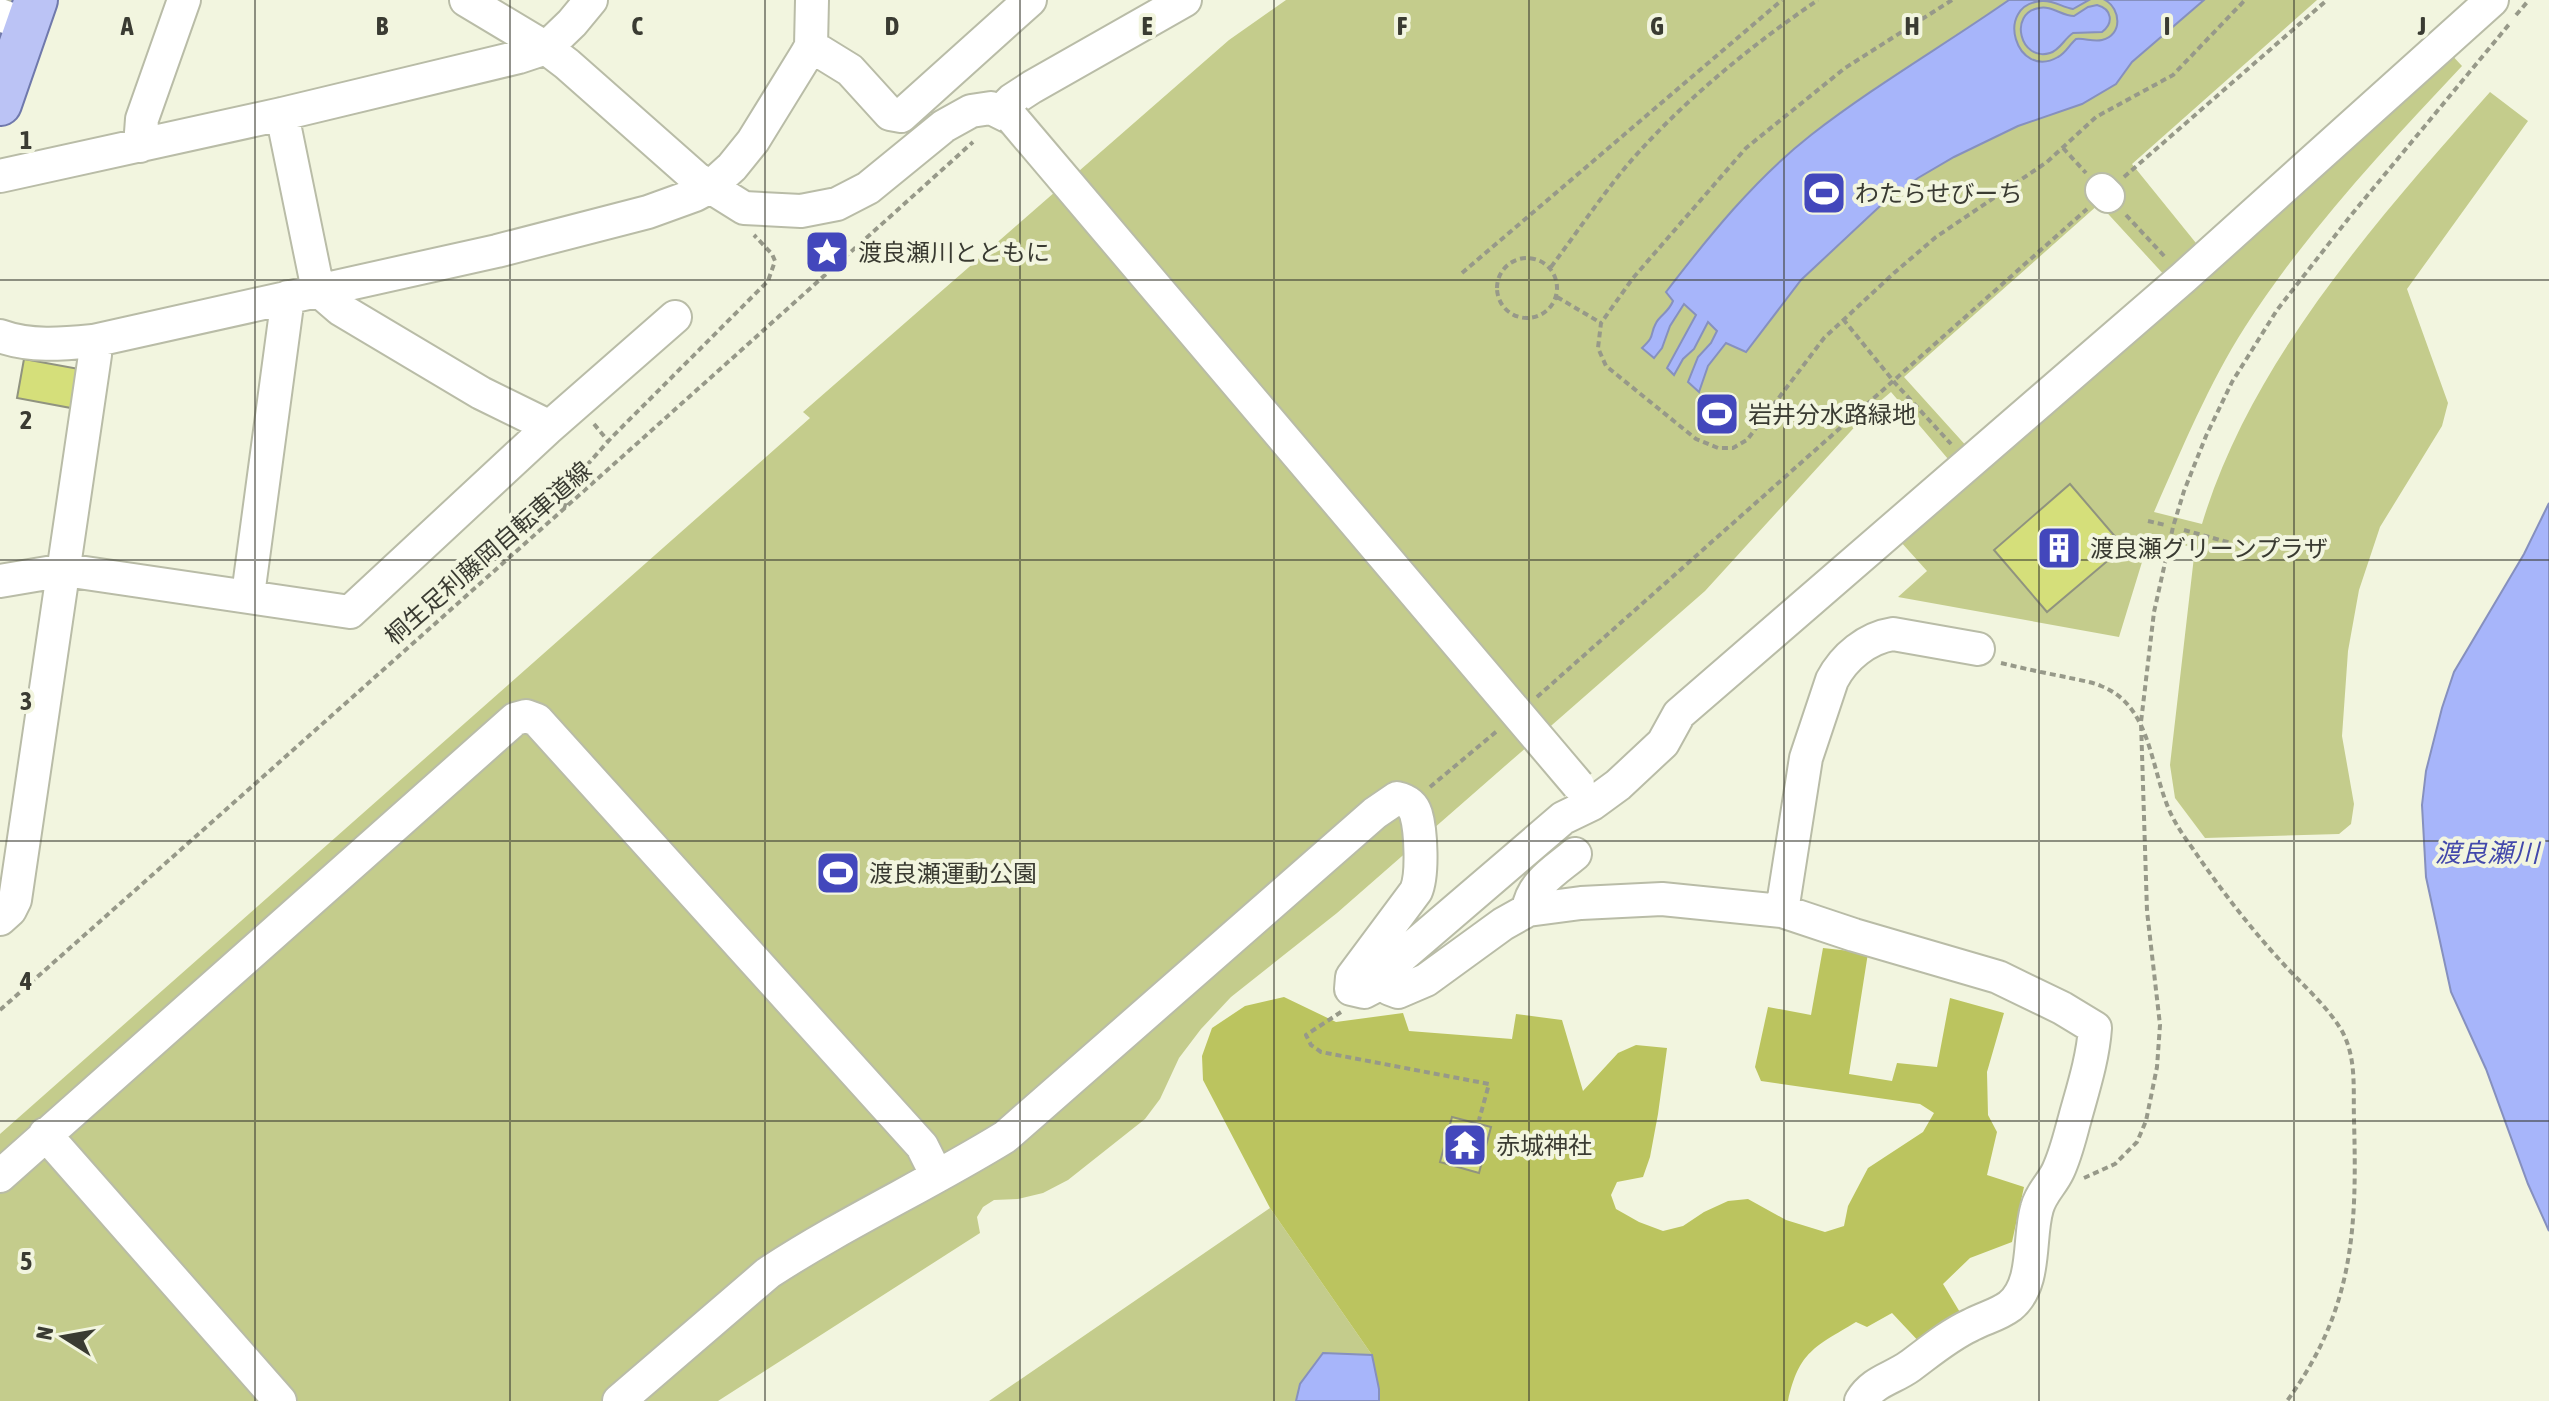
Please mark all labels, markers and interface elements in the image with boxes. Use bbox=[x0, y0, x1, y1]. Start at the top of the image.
text: A bbox=[120, 11, 134, 41]
text: B bbox=[376, 11, 389, 41]
text: C bbox=[631, 11, 643, 41]
text: D bbox=[885, 11, 899, 41]
text: E bbox=[1141, 11, 1153, 41]
text: F bbox=[1397, 11, 1408, 41]
text: G bbox=[1650, 11, 1664, 41]
text: H bbox=[1904, 11, 1920, 41]
text: I bbox=[2164, 11, 2170, 41]
text: J bbox=[2417, 11, 2426, 41]
text: 1 bbox=[20, 125, 32, 155]
sports icon: わたらせびーち bbox=[1800, 169, 1848, 217]
place label: わたらせびーち bbox=[1855, 180, 2023, 207]
place icon: 渡良瀬川とともに bbox=[803, 228, 851, 276]
place label: 渡良瀬川とともに bbox=[858, 239, 1050, 266]
sports icon: 岩井分水路緑地 bbox=[1693, 390, 1741, 438]
place label: 岩井分水路緑地 bbox=[1748, 401, 1916, 428]
text: 2 bbox=[20, 405, 32, 435]
street label: 桐生足利藤岡自転車道線 bbox=[380, 456, 596, 650]
building icon: 渡良瀬グリーンプラザ bbox=[2035, 524, 2083, 572]
place label: 渡良瀬グリーンプラザ bbox=[2090, 535, 2328, 562]
text: 3 bbox=[20, 686, 32, 716]
water label: 渡良瀬川 bbox=[2435, 838, 2542, 868]
sports icon: 渡良瀬運動公園 bbox=[814, 849, 862, 897]
place label: 渡良瀬運動公園 bbox=[869, 860, 1037, 887]
text: 4 bbox=[19, 966, 32, 996]
temple icon: 赤城神社 bbox=[1441, 1121, 1489, 1169]
place label: 赤城神社 bbox=[1496, 1132, 1592, 1159]
text: 5 bbox=[20, 1246, 32, 1276]
north arrow bbox=[24, 1297, 104, 1377]
text: N bbox=[30, 1324, 58, 1342]

